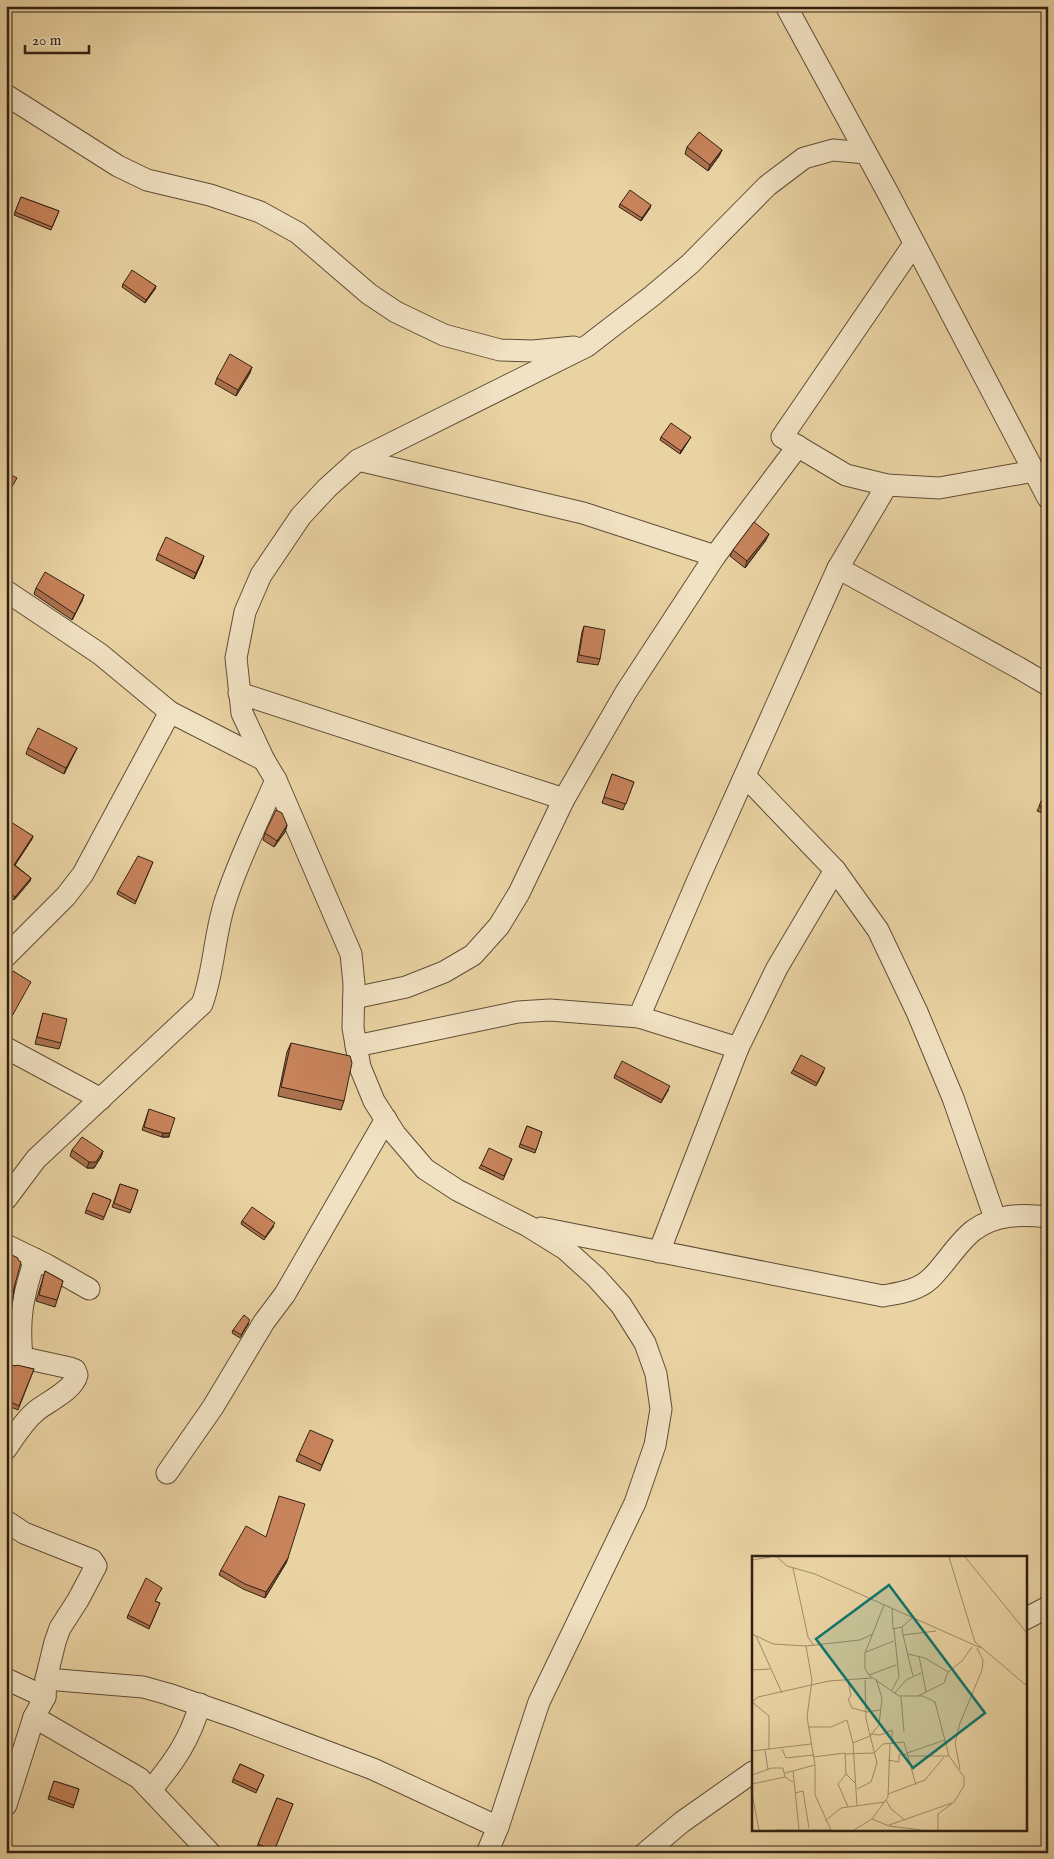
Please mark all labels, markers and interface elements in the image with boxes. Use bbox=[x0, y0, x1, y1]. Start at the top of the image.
scale bar bbox=[25, 22, 89, 54]
text: 20 m bbox=[32, 31, 62, 50]
inset map bbox=[752, 1556, 1026, 1832]

